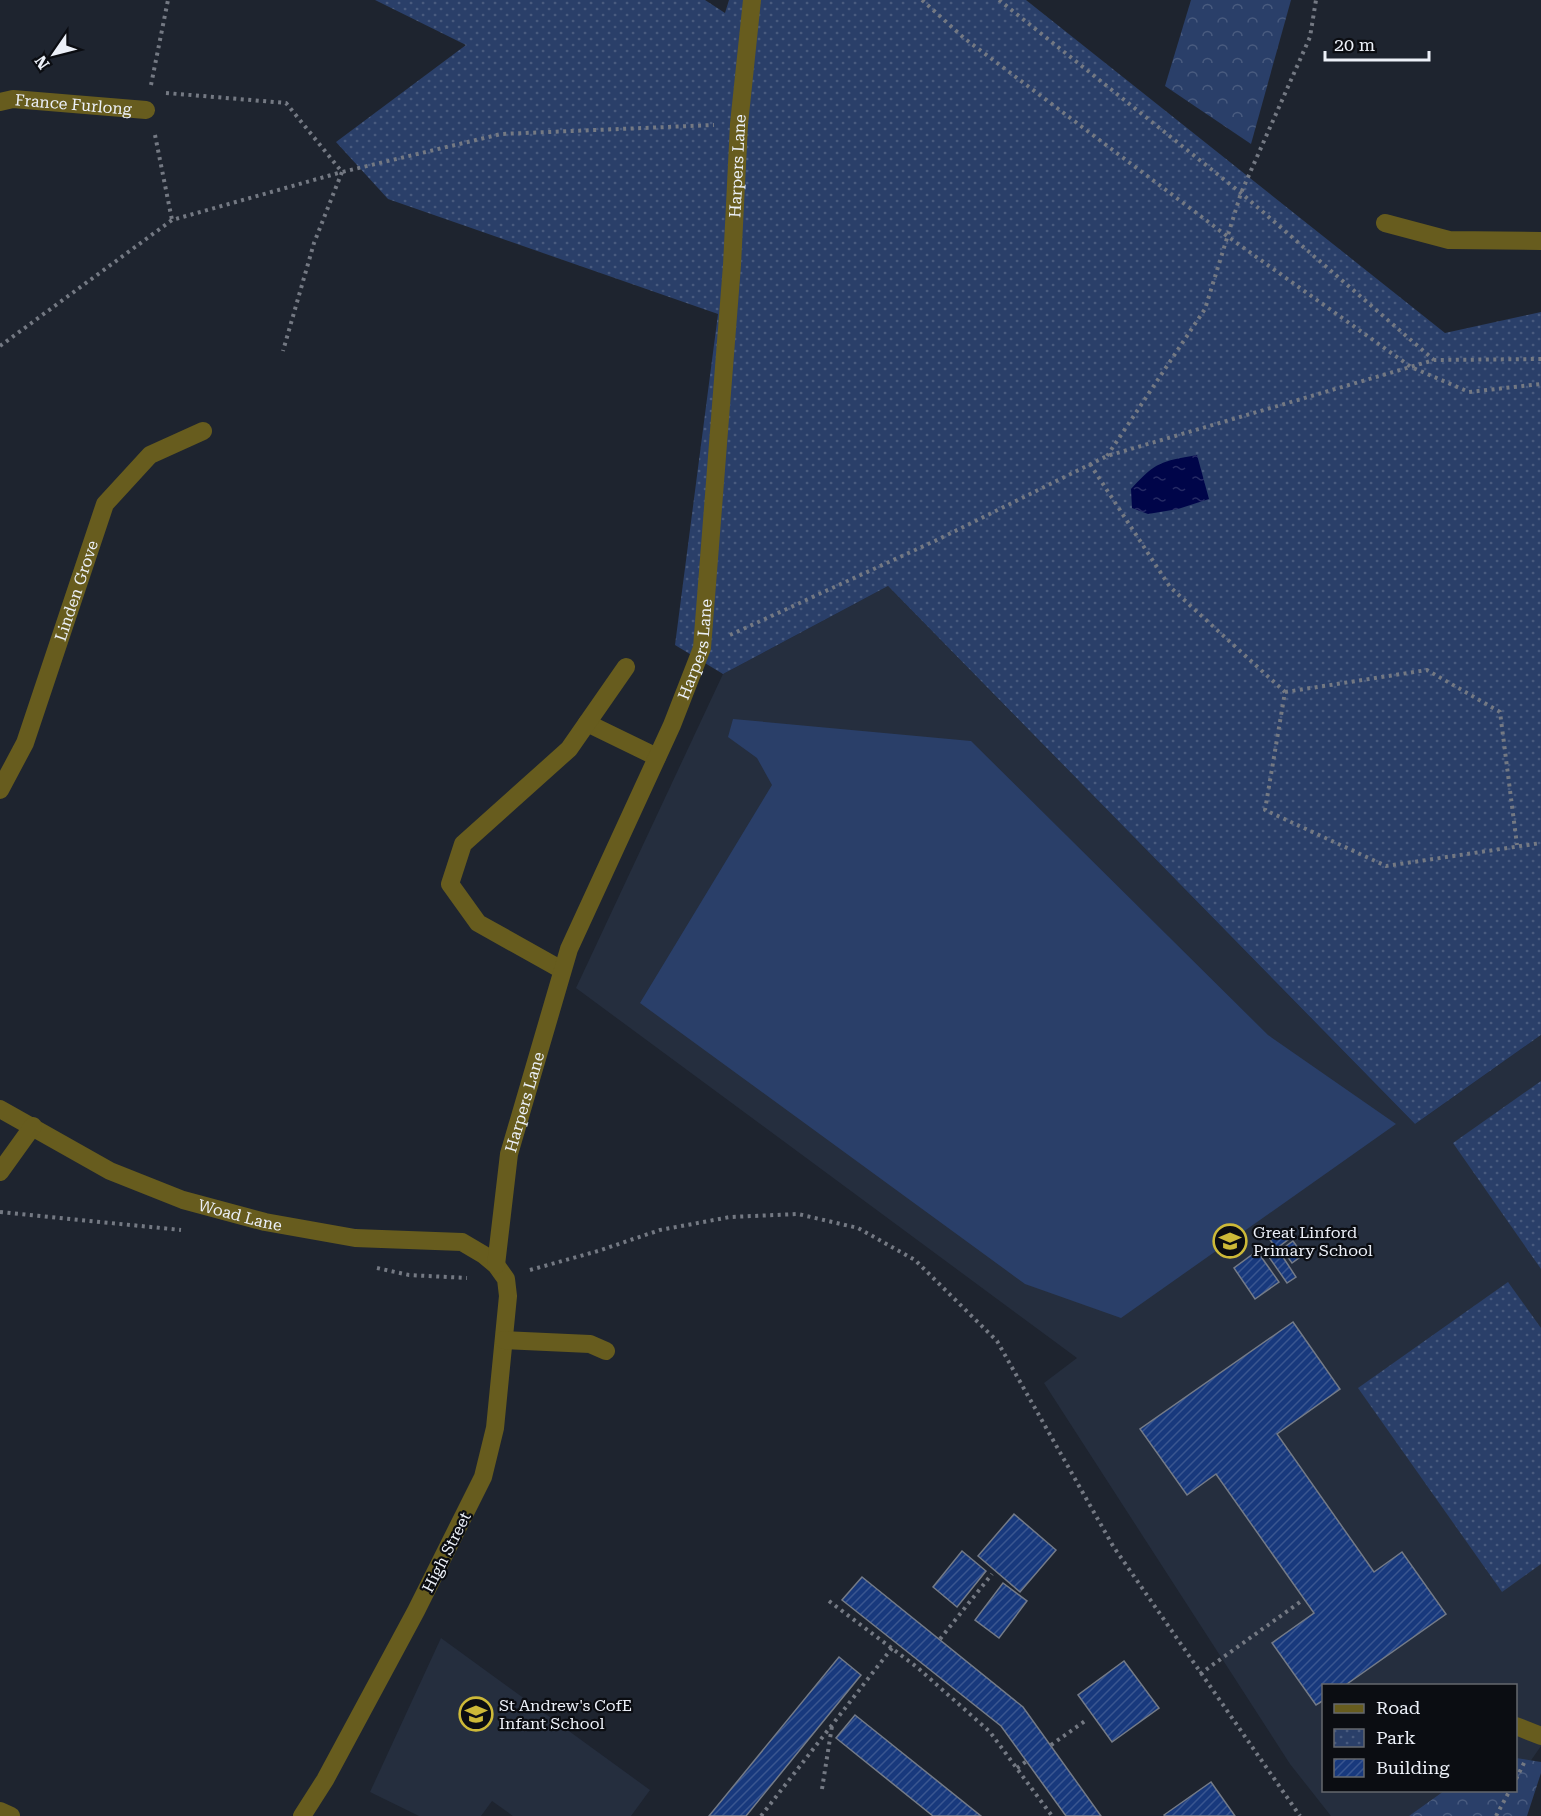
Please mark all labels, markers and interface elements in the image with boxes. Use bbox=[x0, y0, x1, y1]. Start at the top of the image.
north arrow bbox=[24, 24, 84, 84]
scale bar bbox=[1325, 24, 1428, 62]
text: 20 m bbox=[1334, 34, 1375, 55]
text: N bbox=[31, 52, 53, 73]
street label: France Furlong bbox=[14, 90, 133, 119]
street label: Harpers Lane bbox=[725, 113, 750, 218]
street label: Linden Grove bbox=[51, 538, 102, 644]
street label: Harpers Lane bbox=[674, 598, 716, 702]
street label: Harpers Lane bbox=[501, 1049, 548, 1155]
street label: Woad Lane bbox=[196, 1196, 284, 1235]
school or university icon: Great Linford Primary School bbox=[1212, 1223, 1248, 1259]
place label: Great Linford Primary School bbox=[1253, 1223, 1373, 1260]
street label: High Street bbox=[418, 1509, 475, 1596]
legend bbox=[1322, 1684, 1517, 1792]
school or university icon: St Andrew's CofE Infant School bbox=[458, 1696, 494, 1732]
place label: St Andrew's CofE Infant School bbox=[499, 1696, 632, 1733]
text: Road bbox=[1376, 1697, 1421, 1718]
text: Park bbox=[1376, 1727, 1416, 1748]
text: Building bbox=[1376, 1757, 1450, 1778]

